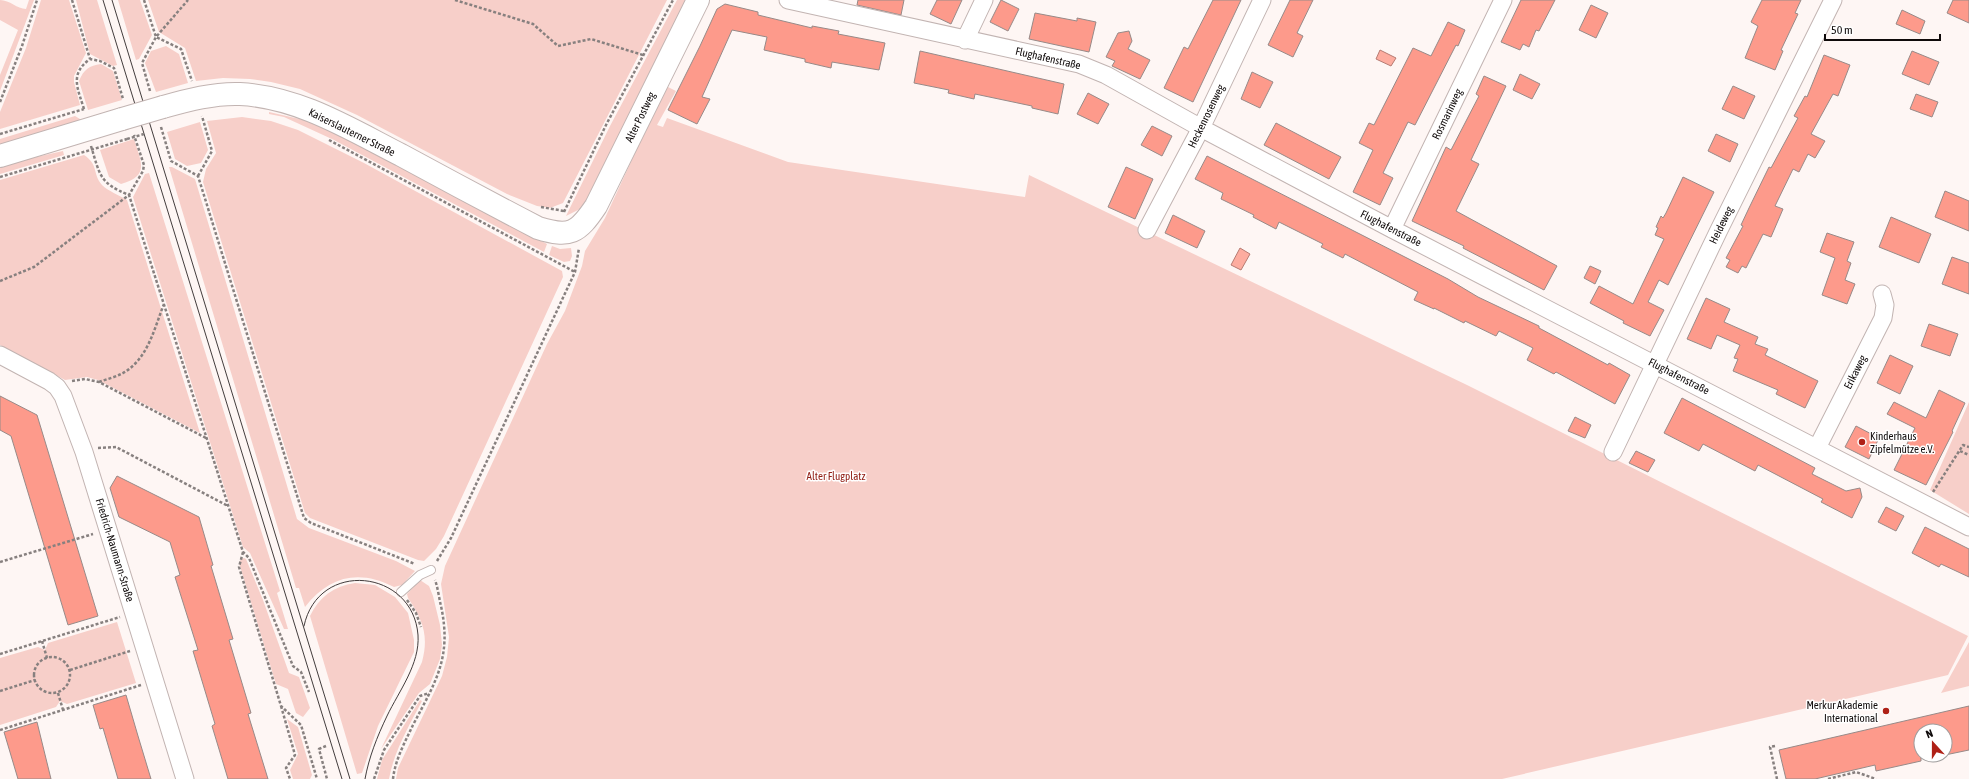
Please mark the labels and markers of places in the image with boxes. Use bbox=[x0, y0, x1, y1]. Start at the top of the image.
place label: Kinderhaus Zipfelmütze e.V. bbox=[1870, 430, 1934, 455]
marker: Kinderhaus Zipfelmütze e.V. bbox=[1857, 437, 1867, 447]
place label: Merkur Akademie International bbox=[1806, 699, 1878, 724]
marker: Merkur Akademie International bbox=[1881, 706, 1891, 716]

